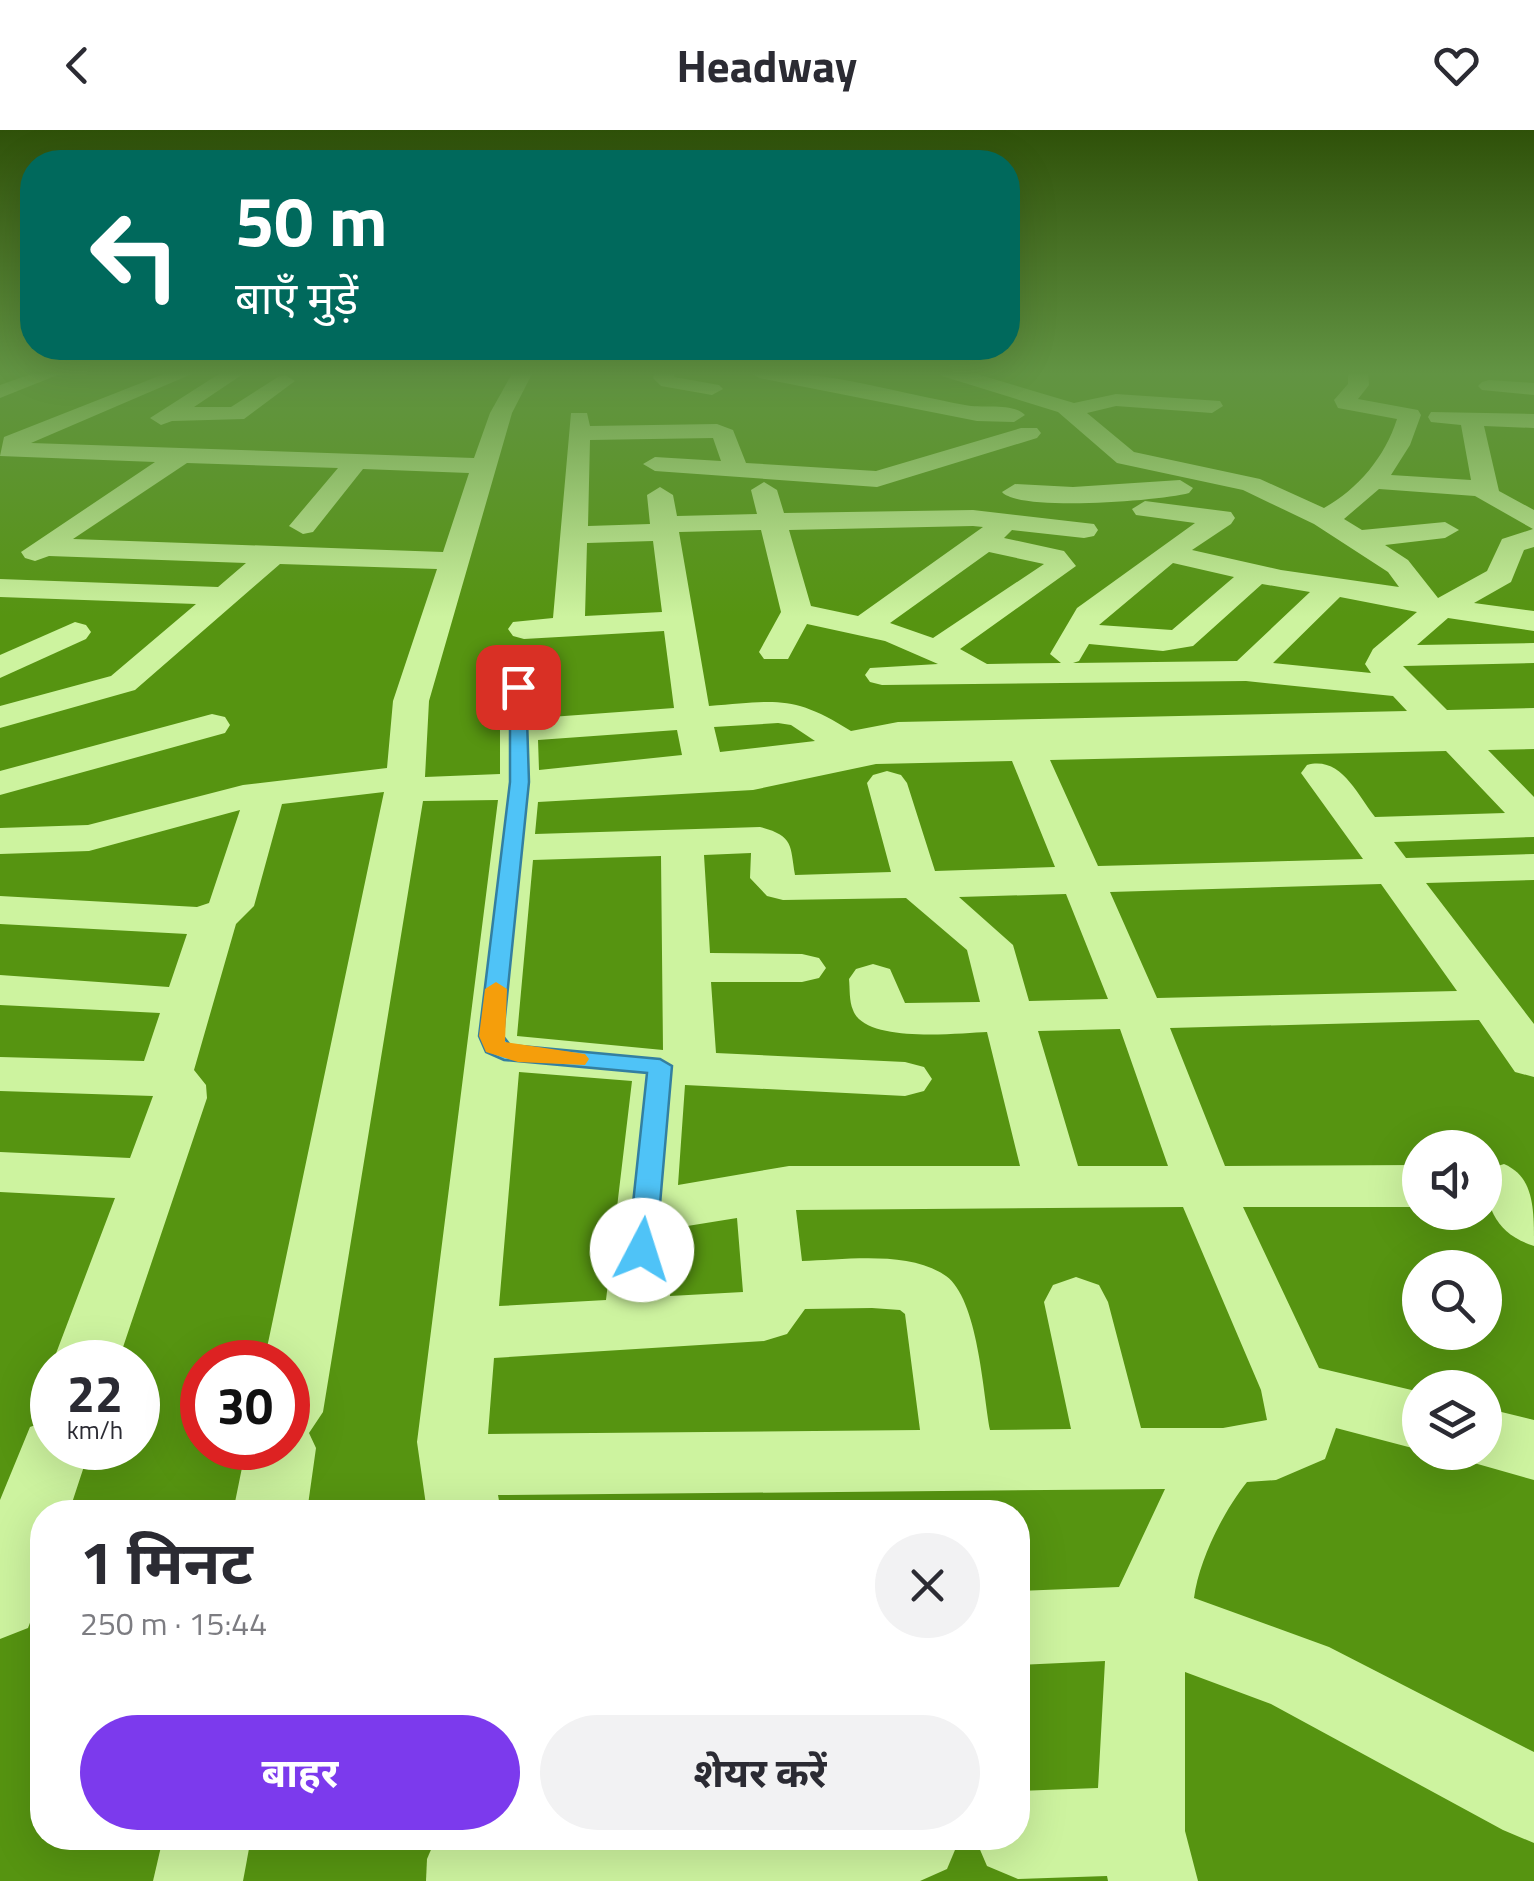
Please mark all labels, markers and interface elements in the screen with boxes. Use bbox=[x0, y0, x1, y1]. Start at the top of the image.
text: Headway bbox=[677, 31, 857, 99]
icon: back bbox=[50, 38, 105, 93]
icon: heart bbox=[1429, 38, 1484, 93]
text: 50 m bbox=[235, 167, 388, 273]
icon: left bbox=[70, 190, 200, 320]
text: बाएँ मुड़ें bbox=[235, 263, 358, 331]
pin bbox=[476, 645, 561, 730]
icon: arrive bbox=[491, 660, 546, 715]
map controls bbox=[1402, 1130, 1502, 1470]
button: sound bbox=[1402, 1130, 1502, 1230]
position arrow bbox=[590, 1198, 694, 1302]
button: search bbox=[1402, 1250, 1502, 1350]
speed limit sign: 30 bbox=[180, 1340, 310, 1470]
text: 22 bbox=[67, 1355, 123, 1431]
button: layers bbox=[1402, 1370, 1502, 1470]
text: km/h bbox=[67, 1411, 123, 1449]
text: 1 मिनट bbox=[80, 1516, 253, 1607]
button: close bbox=[875, 1533, 980, 1638]
text: 250 m · 15:44 bbox=[80, 1599, 267, 1647]
button: बाहर bbox=[80, 1715, 520, 1830]
button: शेयर करें bbox=[540, 1715, 980, 1830]

